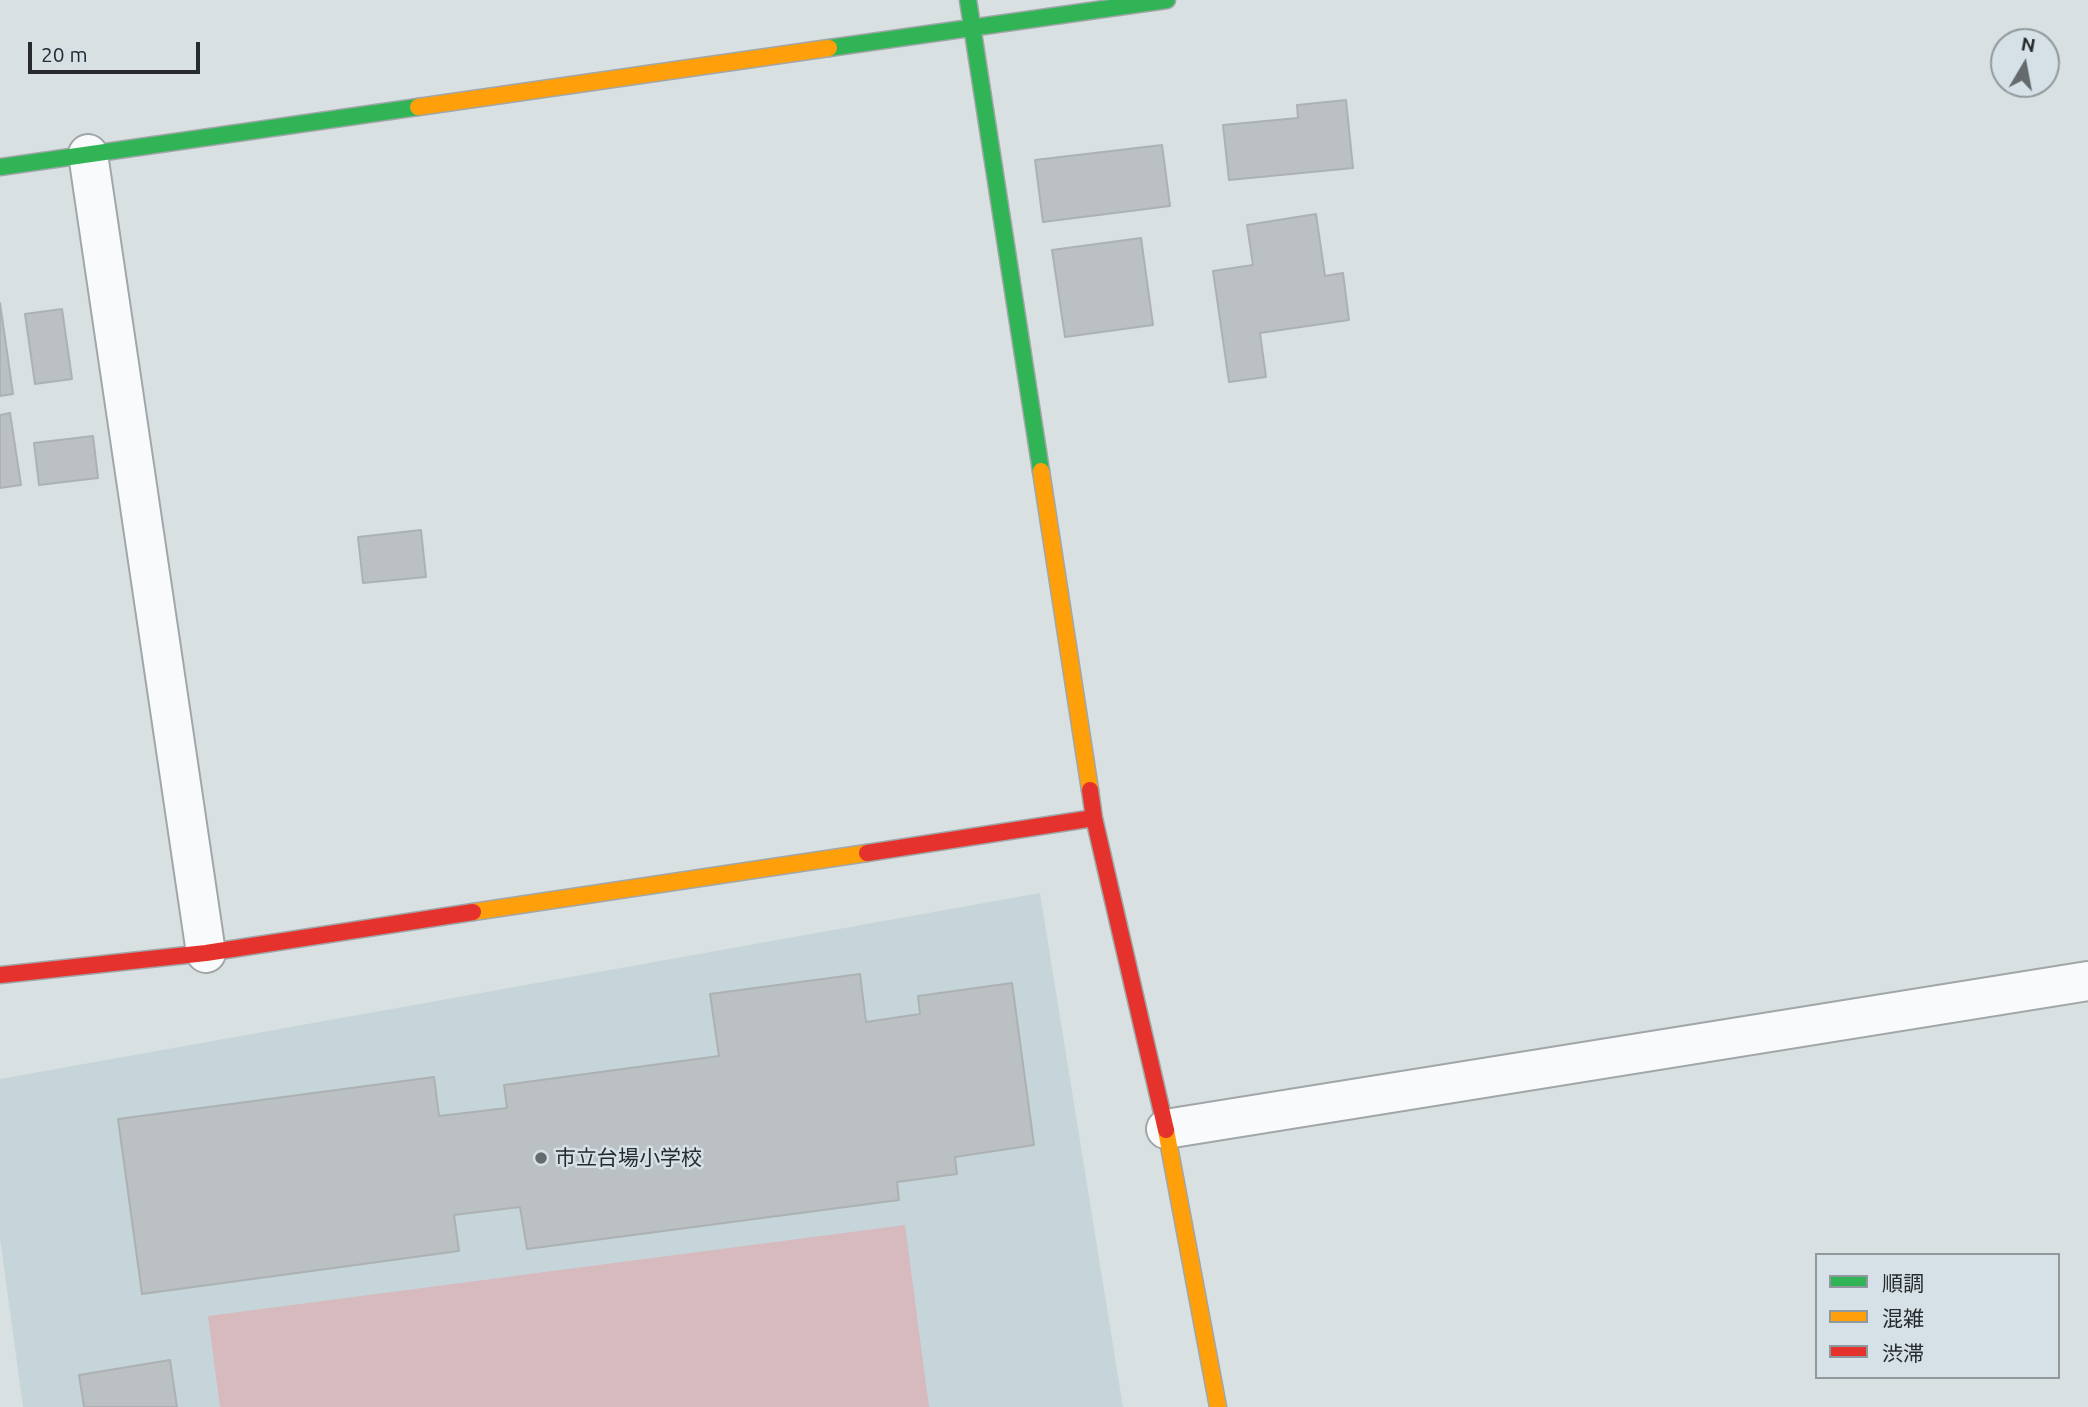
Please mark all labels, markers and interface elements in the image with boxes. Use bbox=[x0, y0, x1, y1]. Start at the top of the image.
scale bar bbox=[32, 28, 203, 72]
north arrow bbox=[1990, 28, 2060, 98]
text: N bbox=[2019, 32, 2037, 56]
text: 20 m bbox=[41, 42, 88, 66]
place label: 市立台場小学校 bbox=[555, 1145, 702, 1171]
marker: 市立台場小学校 bbox=[533, 1150, 549, 1166]
legend bbox=[1815, 1253, 2060, 1379]
text: 順調 bbox=[1882, 1271, 1924, 1295]
text: 混雑 bbox=[1882, 1306, 1924, 1330]
text: 渋滞 bbox=[1882, 1341, 1924, 1365]

